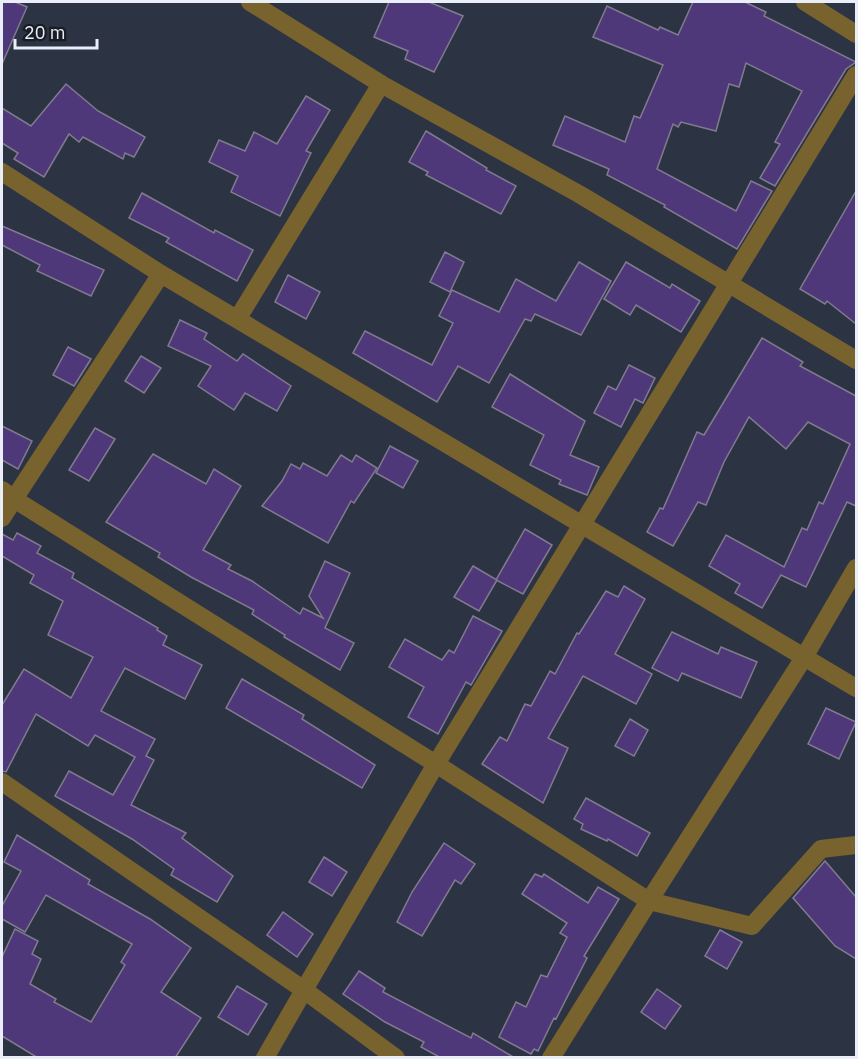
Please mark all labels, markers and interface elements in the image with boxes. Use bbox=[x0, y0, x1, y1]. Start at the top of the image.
scale bar bbox=[15, 12, 98, 50]
text: 20 m bbox=[24, 21, 66, 44]

